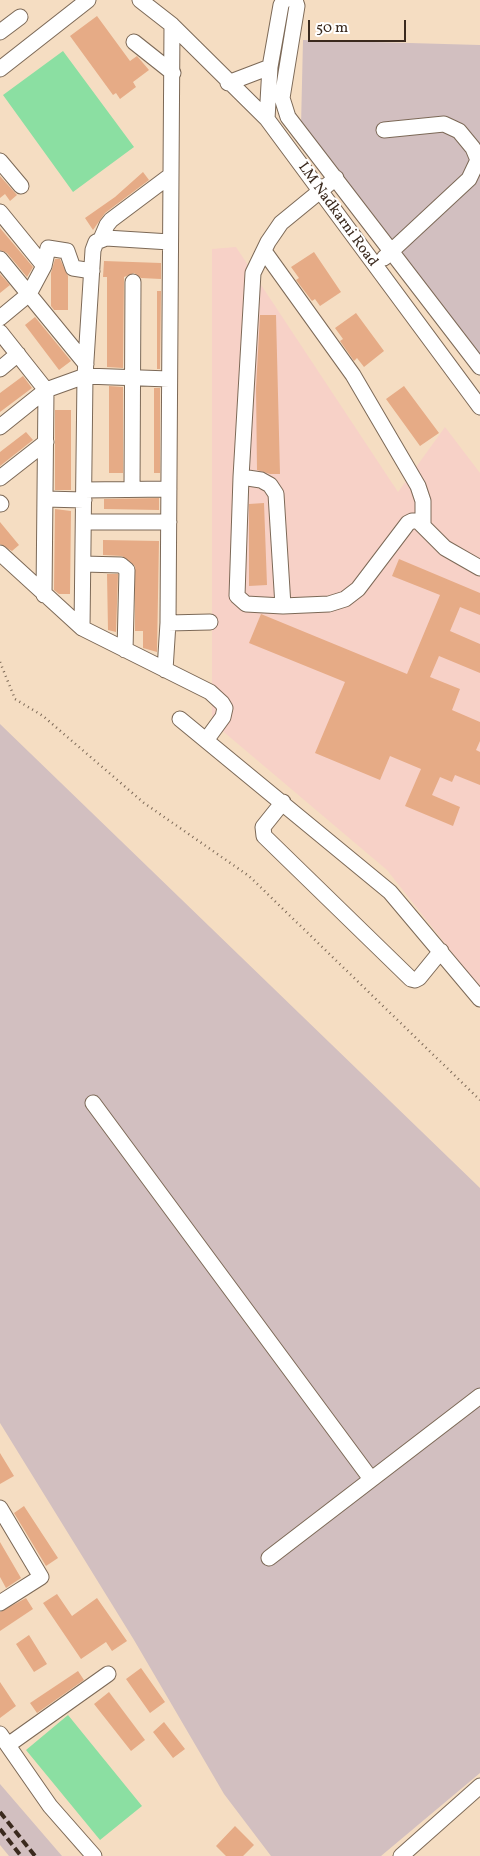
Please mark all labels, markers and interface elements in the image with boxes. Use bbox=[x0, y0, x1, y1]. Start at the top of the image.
scale bar bbox=[310, 10, 408, 42]
text: 50 m bbox=[316, 18, 348, 39]
street label: LM Nadkarni Road bbox=[293, 159, 381, 271]

